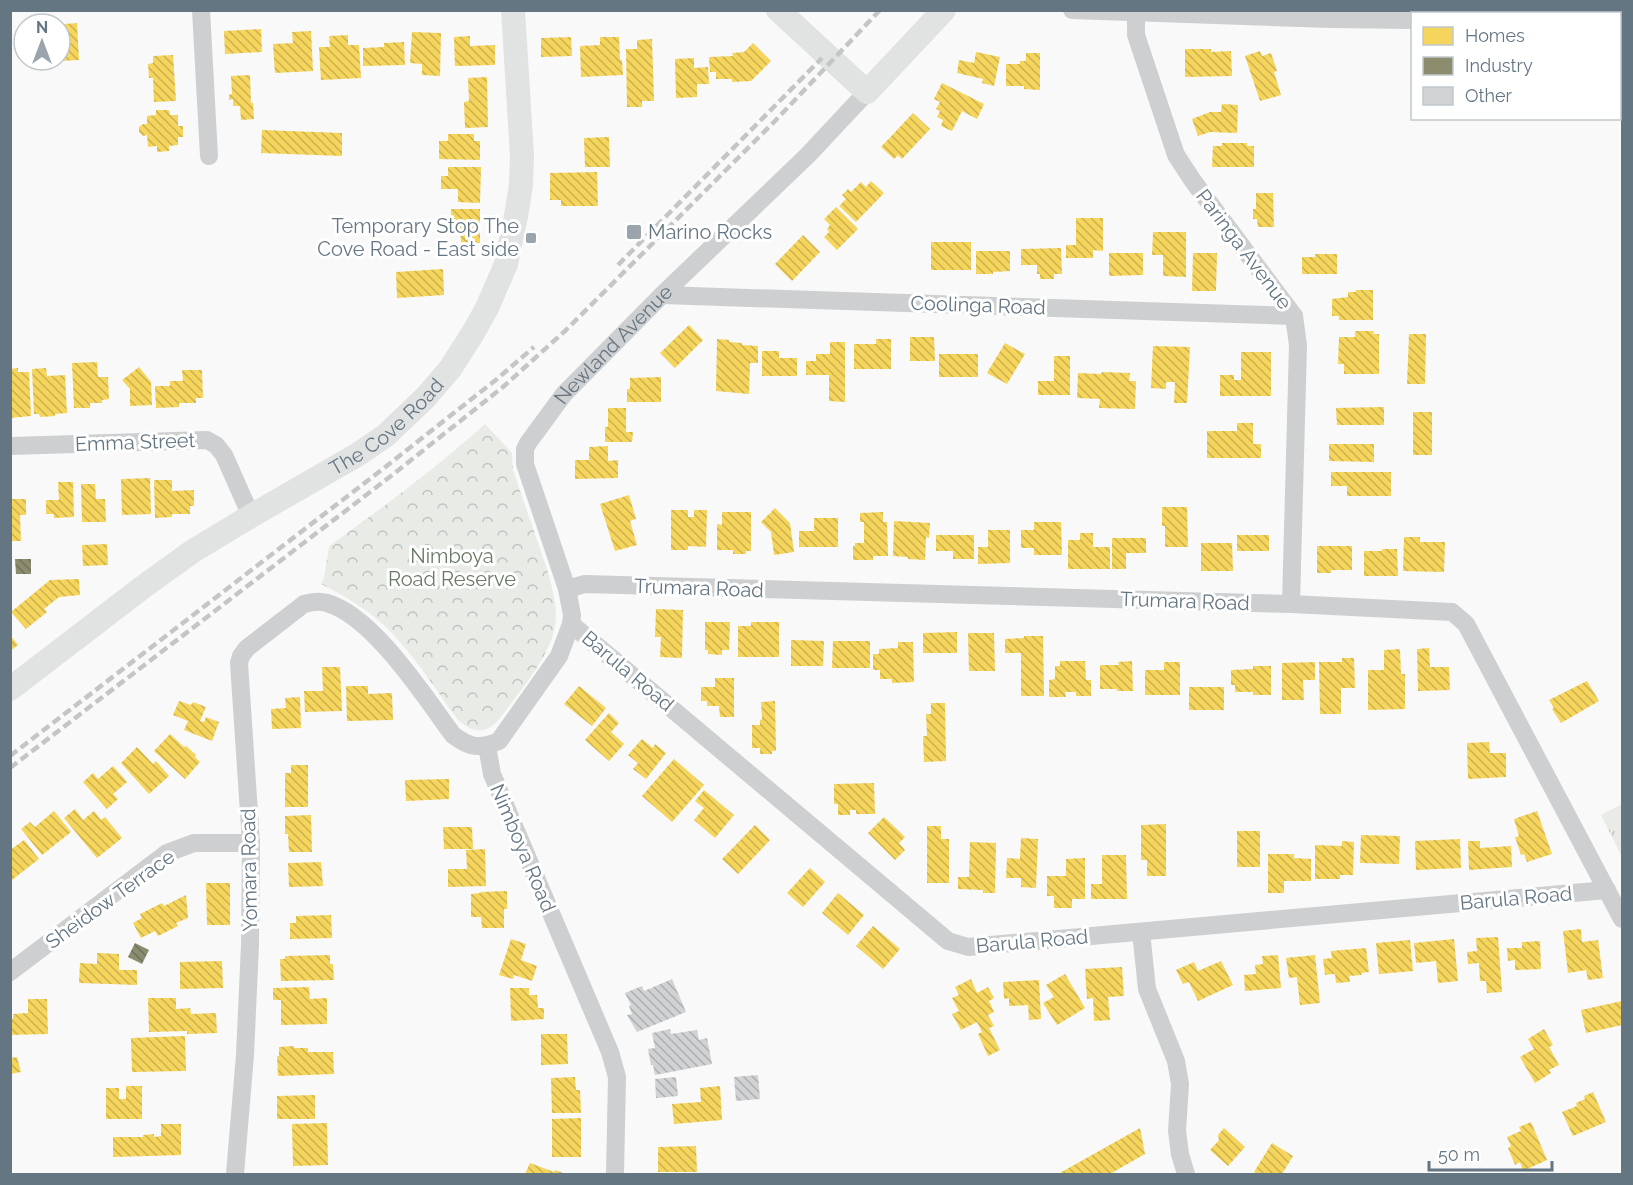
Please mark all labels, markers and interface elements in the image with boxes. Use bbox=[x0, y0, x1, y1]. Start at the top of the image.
north arrow bbox=[12, 12, 72, 72]
legend bbox=[1411, 12, 1621, 120]
text: N bbox=[36, 18, 48, 37]
text: Homes bbox=[1465, 25, 1525, 46]
text: Industry bbox=[1465, 55, 1533, 76]
text: Other bbox=[1465, 85, 1513, 106]
street label: Paringa Avenue bbox=[1191, 184, 1297, 314]
place label: Temporary Stop The Cove Road - East side bbox=[317, 214, 519, 261]
place label: Marino Rocks bbox=[648, 220, 772, 244]
marker: Marino Rocks bbox=[625, 223, 643, 241]
marker: Temporary Stop The Cove Road - East side bbox=[524, 231, 538, 245]
street label: Newland Avenue bbox=[549, 280, 677, 409]
street label: Coolinga Road bbox=[910, 291, 1046, 319]
street label: The Cove Road bbox=[325, 373, 449, 480]
street label: Emma Street bbox=[74, 428, 196, 456]
park label: Nimboya Road Reserve bbox=[388, 544, 516, 591]
street label: Trumara Road bbox=[634, 574, 764, 602]
street label: Trumara Road bbox=[1120, 587, 1250, 615]
street label: Barula Road bbox=[577, 626, 679, 716]
street label: Nimboya Road bbox=[485, 780, 561, 916]
street label: Yomara Road bbox=[236, 808, 262, 932]
street label: Sheidow Terrace bbox=[41, 844, 179, 954]
street label: Barula Road bbox=[1459, 881, 1573, 915]
street label: Barula Road bbox=[975, 924, 1089, 958]
scale bar bbox=[1429, 1134, 1552, 1172]
text: 50 m bbox=[1438, 1144, 1480, 1165]

